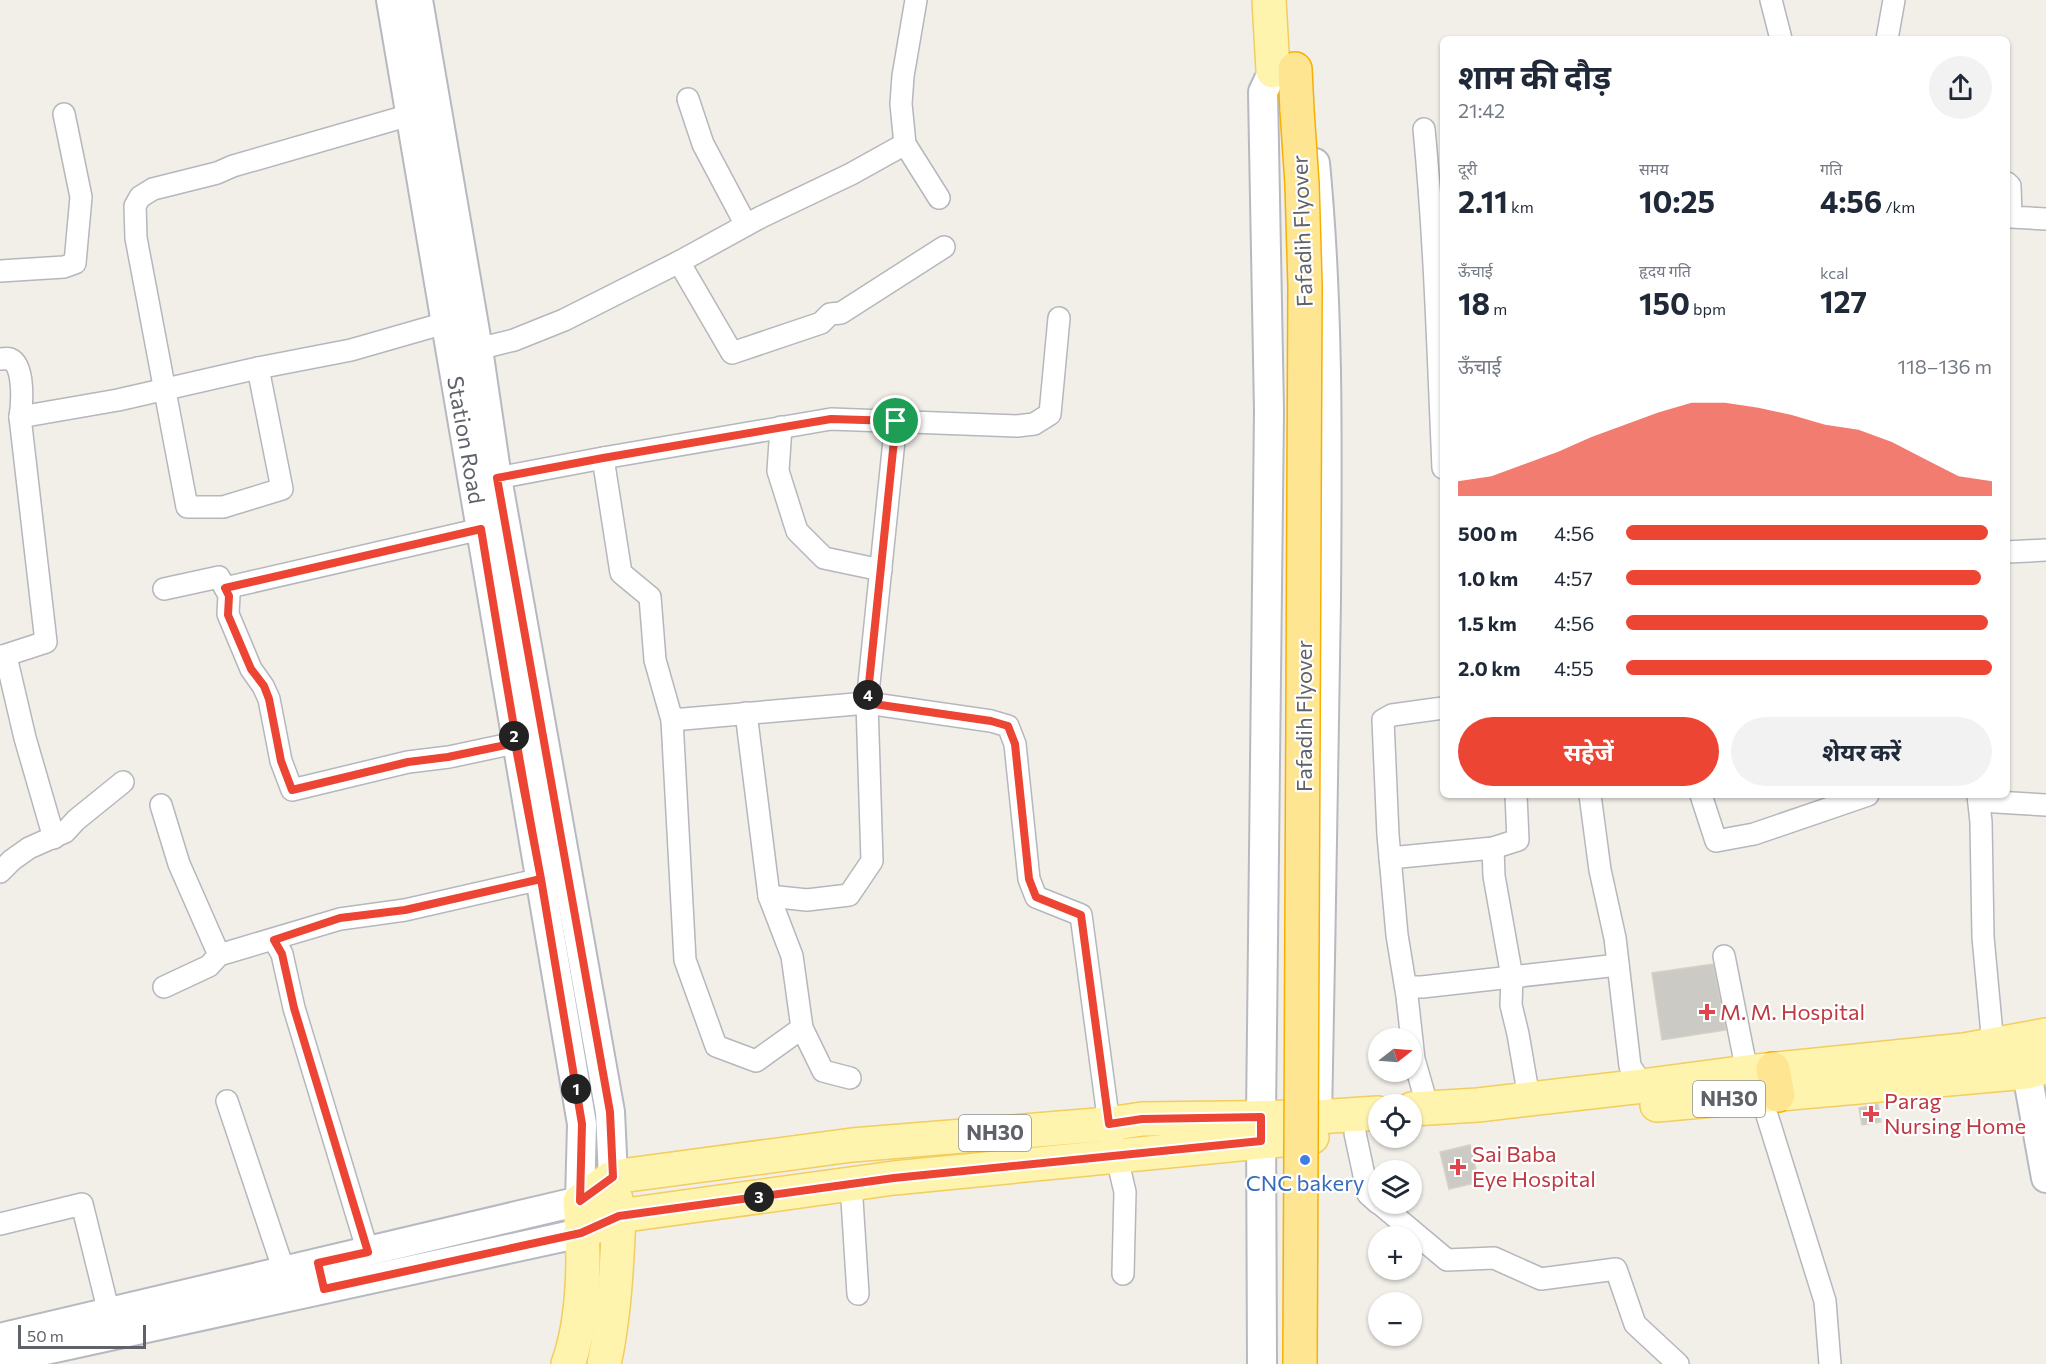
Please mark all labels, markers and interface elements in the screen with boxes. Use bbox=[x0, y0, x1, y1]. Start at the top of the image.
text: शाम की दौड़ bbox=[1458, 55, 1611, 96]
button: share bbox=[1929, 56, 1992, 119]
text: 21:42 bbox=[1458, 98, 1505, 122]
street label: Fafadih Flyover bbox=[1285, 154, 1318, 307]
text: दूरी bbox=[1458, 159, 1477, 178]
text: समय bbox=[1639, 159, 1669, 178]
text: गति bbox=[1820, 159, 1842, 178]
text: 2.11 bbox=[1458, 182, 1508, 219]
text: 10:25 bbox=[1639, 182, 1715, 219]
text: 4:56 bbox=[1820, 182, 1882, 219]
text: km bbox=[1508, 197, 1534, 216]
text: /km bbox=[1882, 197, 1915, 216]
text: ऊँचाई bbox=[1458, 261, 1493, 280]
text: हृदय गति bbox=[1639, 261, 1691, 280]
text: kcal bbox=[1820, 263, 1849, 282]
text: 127 bbox=[1820, 282, 1867, 319]
text: 18 bbox=[1458, 284, 1490, 321]
text: 150 bbox=[1639, 284, 1690, 321]
text: m bbox=[1490, 299, 1507, 318]
text: bpm bbox=[1690, 299, 1726, 318]
text: ऊँचाई bbox=[1458, 354, 1501, 378]
text: 118–136 m bbox=[1898, 354, 1992, 378]
street label: Station Road bbox=[442, 374, 491, 506]
pin bbox=[870, 395, 921, 446]
icon: arrive bbox=[879, 404, 912, 437]
text: 500 m bbox=[1458, 521, 1518, 545]
text: 4:56 bbox=[1554, 521, 1594, 545]
text: 1.0 km bbox=[1458, 566, 1518, 590]
text: 4:57 bbox=[1554, 566, 1593, 590]
text: 1.5 km bbox=[1458, 611, 1517, 635]
text: 4:56 bbox=[1554, 611, 1594, 635]
street label: Fafadih Flyover bbox=[1290, 640, 1317, 792]
text: 2.0 km bbox=[1458, 656, 1520, 680]
text: 4:55 bbox=[1554, 656, 1594, 680]
pin: 4 bbox=[853, 680, 883, 710]
text: 4 bbox=[863, 685, 873, 704]
button: सहेजें bbox=[1458, 717, 1719, 786]
button: शेयर करें bbox=[1731, 717, 1992, 786]
pin: 2 bbox=[499, 721, 529, 751]
text: 2 bbox=[509, 726, 519, 745]
place label: M. M. Hospital bbox=[1720, 998, 1865, 1025]
marker: M. M. Hospital bbox=[1698, 1003, 1716, 1021]
north arrow bbox=[1368, 1028, 1422, 1082]
map controls bbox=[1368, 1028, 1422, 1346]
pin: 1 bbox=[561, 1074, 591, 1104]
text: 1 bbox=[572, 1079, 580, 1098]
road number: NH30 bbox=[1693, 1081, 1765, 1117]
place label: Parag Nursing Home bbox=[1884, 1087, 2026, 1139]
button: locate bbox=[1368, 1094, 1422, 1148]
marker: Parag Nursing Home bbox=[1862, 1105, 1880, 1123]
road number: NH30 bbox=[959, 1115, 1031, 1151]
place label: Sai Baba Eye Hospital bbox=[1472, 1140, 1596, 1192]
marker: CNC bakery bbox=[1298, 1153, 1312, 1167]
marker: Sai Baba Eye Hospital bbox=[1449, 1158, 1467, 1176]
button: layers bbox=[1368, 1160, 1422, 1214]
place label: CNC bakery bbox=[1246, 1169, 1364, 1196]
pin: 3 bbox=[744, 1182, 774, 1212]
text: 3 bbox=[754, 1187, 764, 1206]
button: + bbox=[1368, 1226, 1422, 1280]
button: − bbox=[1368, 1292, 1422, 1346]
scale bar bbox=[18, 1322, 146, 1350]
text: 50 m bbox=[27, 1326, 64, 1345]

